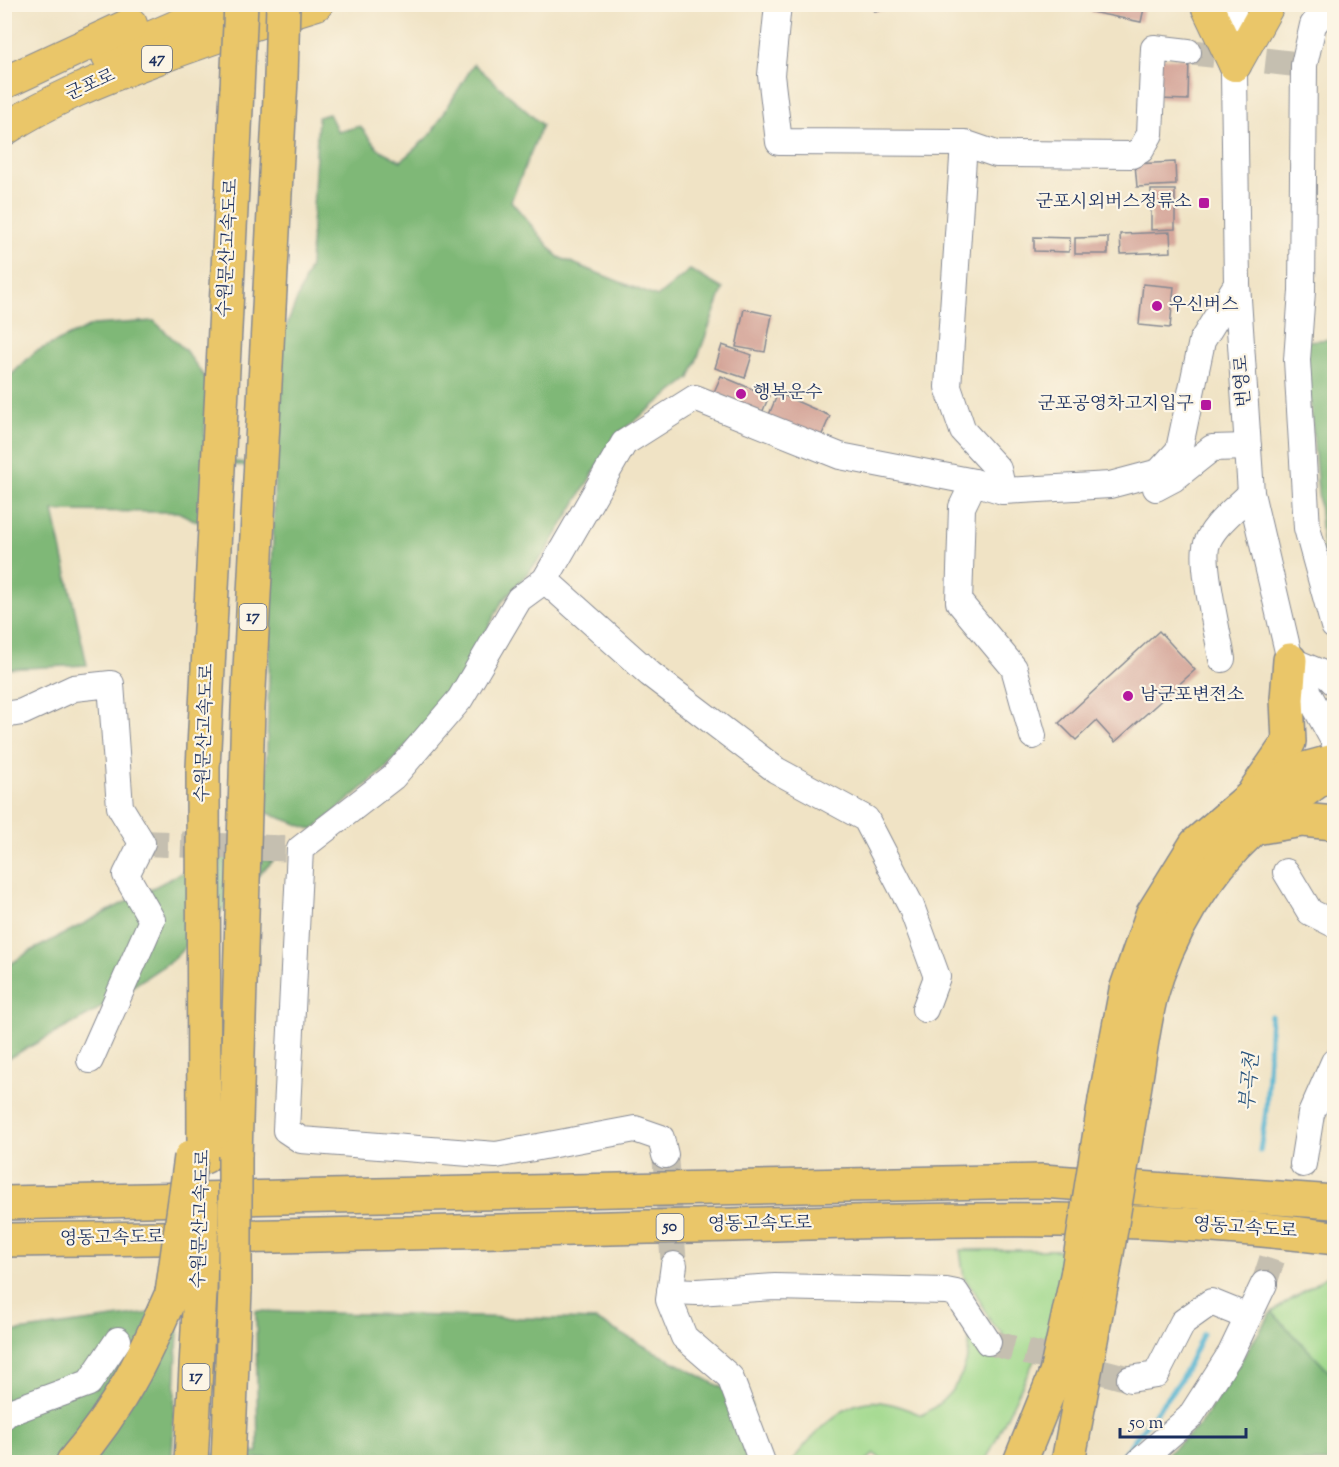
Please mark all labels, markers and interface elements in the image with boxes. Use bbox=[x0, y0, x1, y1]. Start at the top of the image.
road number: 47 bbox=[142, 46, 172, 72]
street label: 군포로 bbox=[62, 64, 120, 108]
street label: 수원문산고속도로 bbox=[212, 178, 246, 318]
place label: 군포시외버스정류소 bbox=[1036, 190, 1192, 216]
marker: 군포시외버스정류소 bbox=[1197, 196, 1211, 210]
place label: 우신버스 bbox=[1169, 293, 1239, 319]
marker: 우신버스 bbox=[1150, 299, 1164, 313]
street label: 번영로 bbox=[1229, 354, 1259, 408]
place label: 행복운수 bbox=[753, 381, 823, 407]
marker: 행복운수 bbox=[734, 387, 748, 401]
place label: 군포공영차고지입구 bbox=[1038, 392, 1194, 418]
marker: 군포공영차고지입구 bbox=[1199, 398, 1213, 412]
road number: 17 bbox=[240, 604, 266, 630]
street label: 수원문산고속도로 bbox=[191, 663, 221, 803]
place label: 남군포변전소 bbox=[1140, 683, 1244, 709]
marker: 남군포변전소 bbox=[1121, 689, 1135, 703]
water label: 부곡천 bbox=[1234, 1050, 1268, 1112]
street label: 수원문산고속도로 bbox=[187, 1149, 217, 1289]
street label: 영동고속도로 bbox=[708, 1211, 812, 1239]
street label: 영동고속도로 bbox=[1192, 1212, 1298, 1246]
road number: 50 bbox=[656, 1214, 684, 1240]
street label: 영동고속도로 bbox=[60, 1225, 164, 1253]
road number: 17 bbox=[182, 1364, 210, 1390]
scale bar bbox=[1120, 1401, 1246, 1439]
text: 50 m bbox=[1128, 1411, 1164, 1437]

